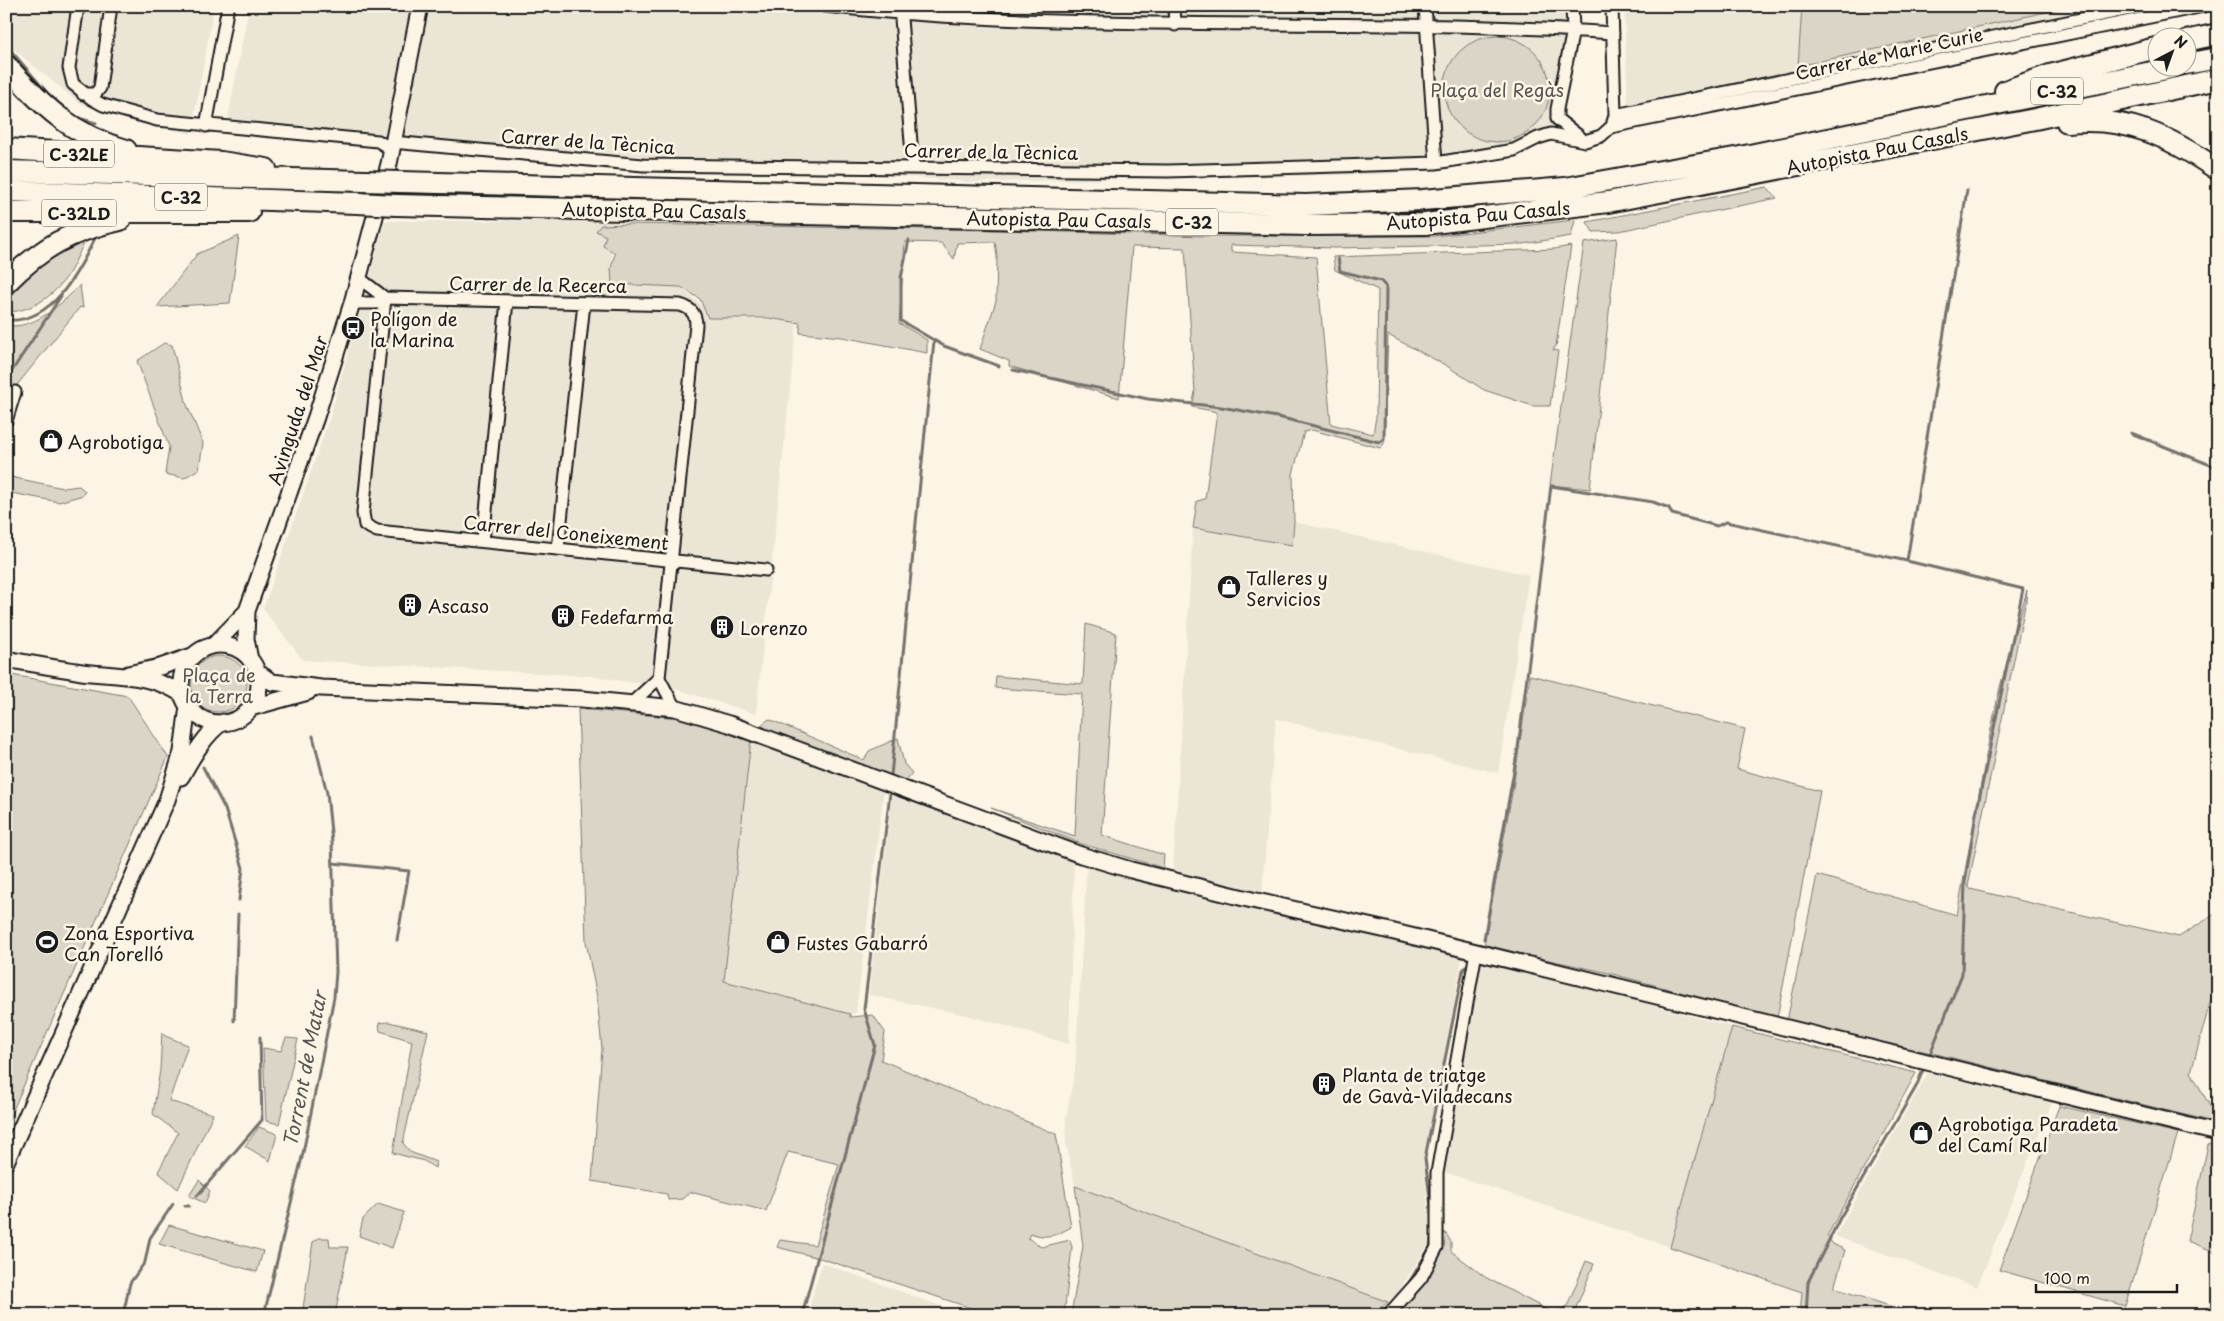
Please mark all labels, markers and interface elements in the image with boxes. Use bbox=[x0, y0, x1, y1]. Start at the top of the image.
street label: Carrer de Marie Curie bbox=[1793, 20, 1985, 86]
north arrow bbox=[2146, 28, 2196, 78]
text: N bbox=[2170, 30, 2192, 53]
park label: Plaça del Regàs bbox=[1430, 76, 1564, 103]
road number: C-32 bbox=[2031, 78, 2083, 104]
street label: Autopista Pau Casals bbox=[1784, 119, 1970, 181]
street label: Carrer de la Tècnica bbox=[500, 121, 677, 161]
street label: Carrer de la Tècnica bbox=[904, 136, 1079, 166]
road number: C-32LE bbox=[44, 140, 114, 168]
road number: C-32 bbox=[155, 183, 207, 210]
street label: Autopista Pau Casals bbox=[1385, 194, 1571, 236]
street label: Autopista Pau Casals bbox=[561, 195, 747, 225]
road number: C-32LD bbox=[42, 200, 116, 227]
street label: Autopista Pau Casals bbox=[966, 204, 1152, 234]
road number: C-32 bbox=[1166, 208, 1218, 236]
street label: Carrer de la Recerca bbox=[449, 269, 628, 299]
place label: Polígon de la Marina bbox=[370, 305, 458, 353]
bus stop icon: Polígon de la Marina bbox=[340, 315, 366, 341]
street label: Avinguda del Mar bbox=[260, 331, 334, 488]
shop icon: Agrobotiga bbox=[38, 428, 64, 454]
place label: Agrobotiga bbox=[68, 428, 164, 455]
street label: Carrer del Coneixement bbox=[462, 508, 670, 556]
place label: Talleres y Servicios bbox=[1246, 564, 1328, 612]
shop icon: Talleres y Servicios bbox=[1216, 574, 1242, 600]
building icon: Ascaso bbox=[397, 592, 423, 618]
place label: Ascaso bbox=[428, 592, 489, 619]
building icon: Fedefarma bbox=[550, 603, 576, 629]
place label: Fedefarma bbox=[580, 603, 674, 630]
building icon: Lorenzo bbox=[709, 614, 735, 640]
place label: Lorenzo bbox=[740, 614, 808, 641]
park label: Plaça de la Terra bbox=[182, 661, 256, 709]
place label: Zona Esportiva Can Torelló bbox=[64, 919, 195, 967]
sports icon: Zona Esportiva Can Torelló bbox=[34, 929, 60, 955]
shop icon: Fustes Gabarró bbox=[765, 929, 791, 955]
place label: Fustes Gabarró bbox=[796, 929, 928, 956]
water label: Torrent de Matar bbox=[275, 987, 333, 1149]
place label: Planta de triatge de Gavà-Viladecans bbox=[1342, 1061, 1513, 1109]
building icon: Planta de triatge de Gavà-Viladecans bbox=[1311, 1071, 1337, 1097]
place label: Agrobotiga Paradeta del Camí Ral bbox=[1938, 1110, 2119, 1158]
shop icon: Agrobotiga Paradeta del Camí Ral bbox=[1908, 1120, 1934, 1146]
scale bar bbox=[2036, 1261, 2178, 1293]
text: 100 m bbox=[2044, 1266, 2090, 1289]

